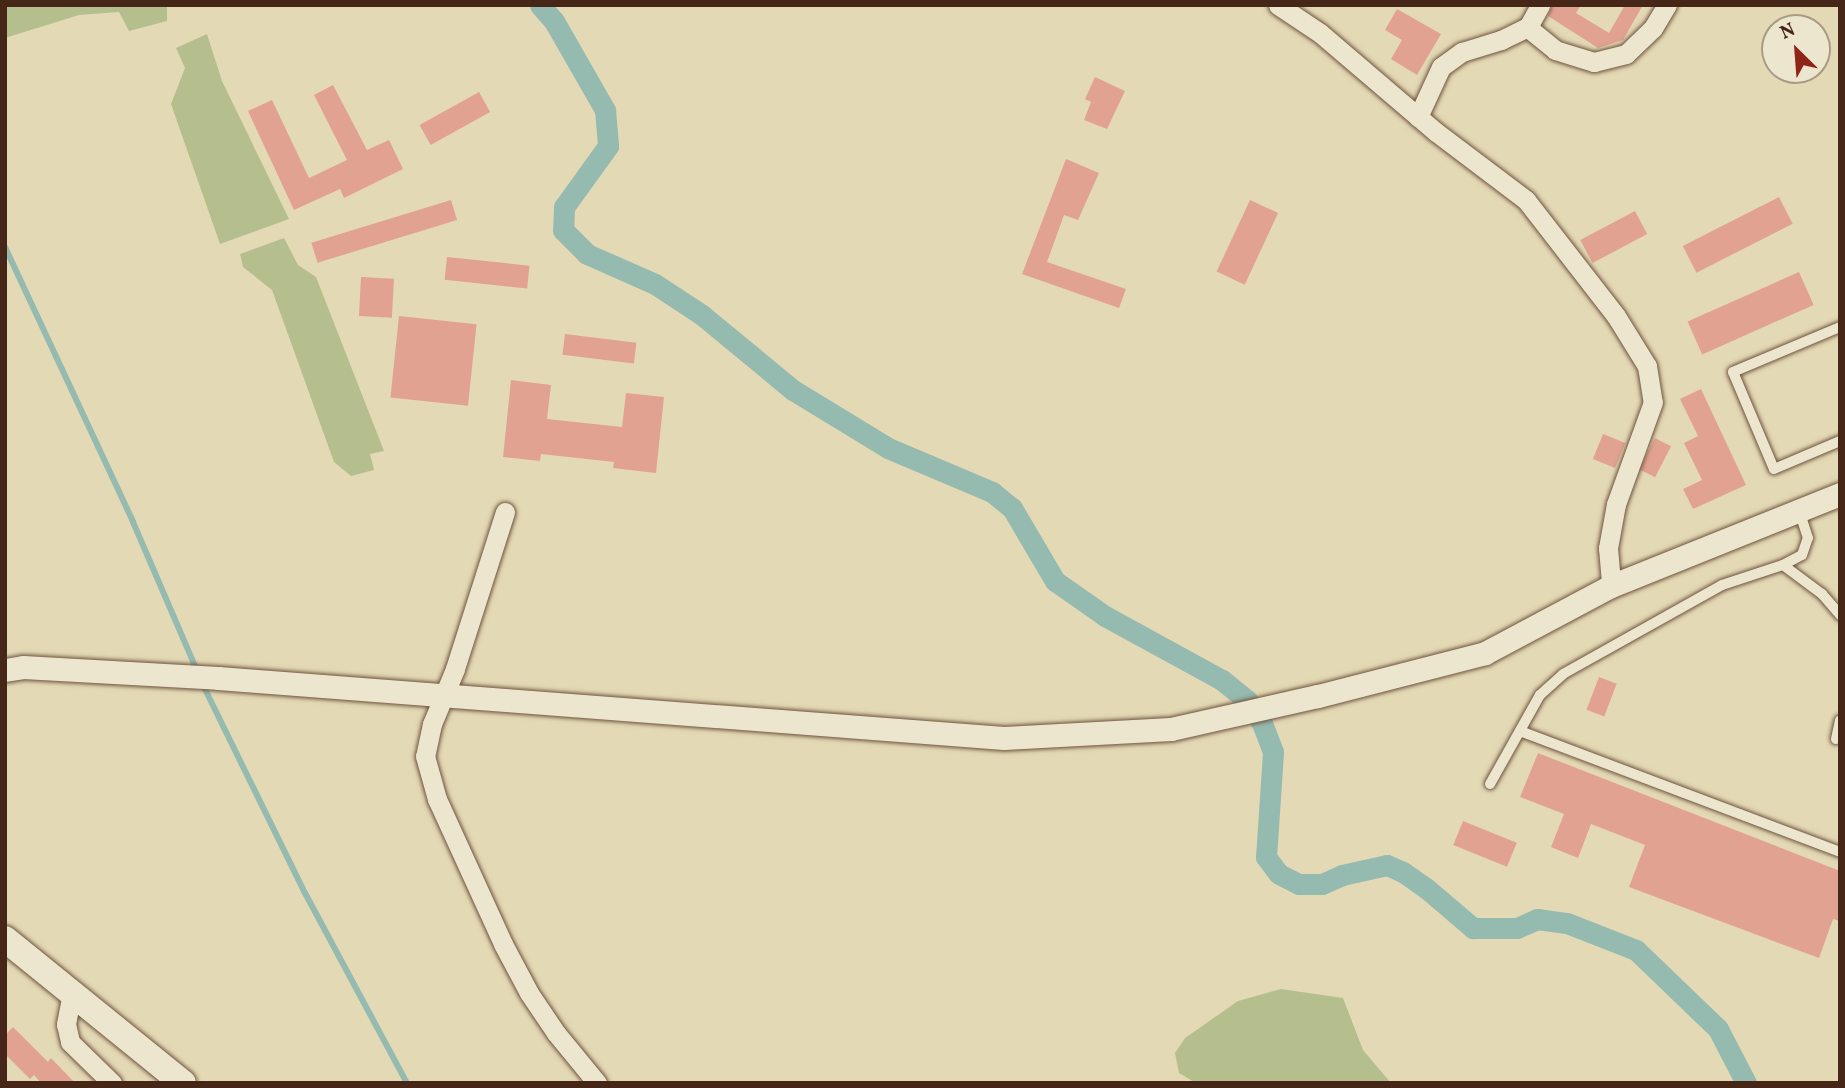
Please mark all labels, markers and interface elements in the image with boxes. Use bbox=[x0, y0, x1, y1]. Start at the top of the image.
north arrow bbox=[1761, 14, 1831, 84]
text: N bbox=[1776, 17, 1800, 46]

